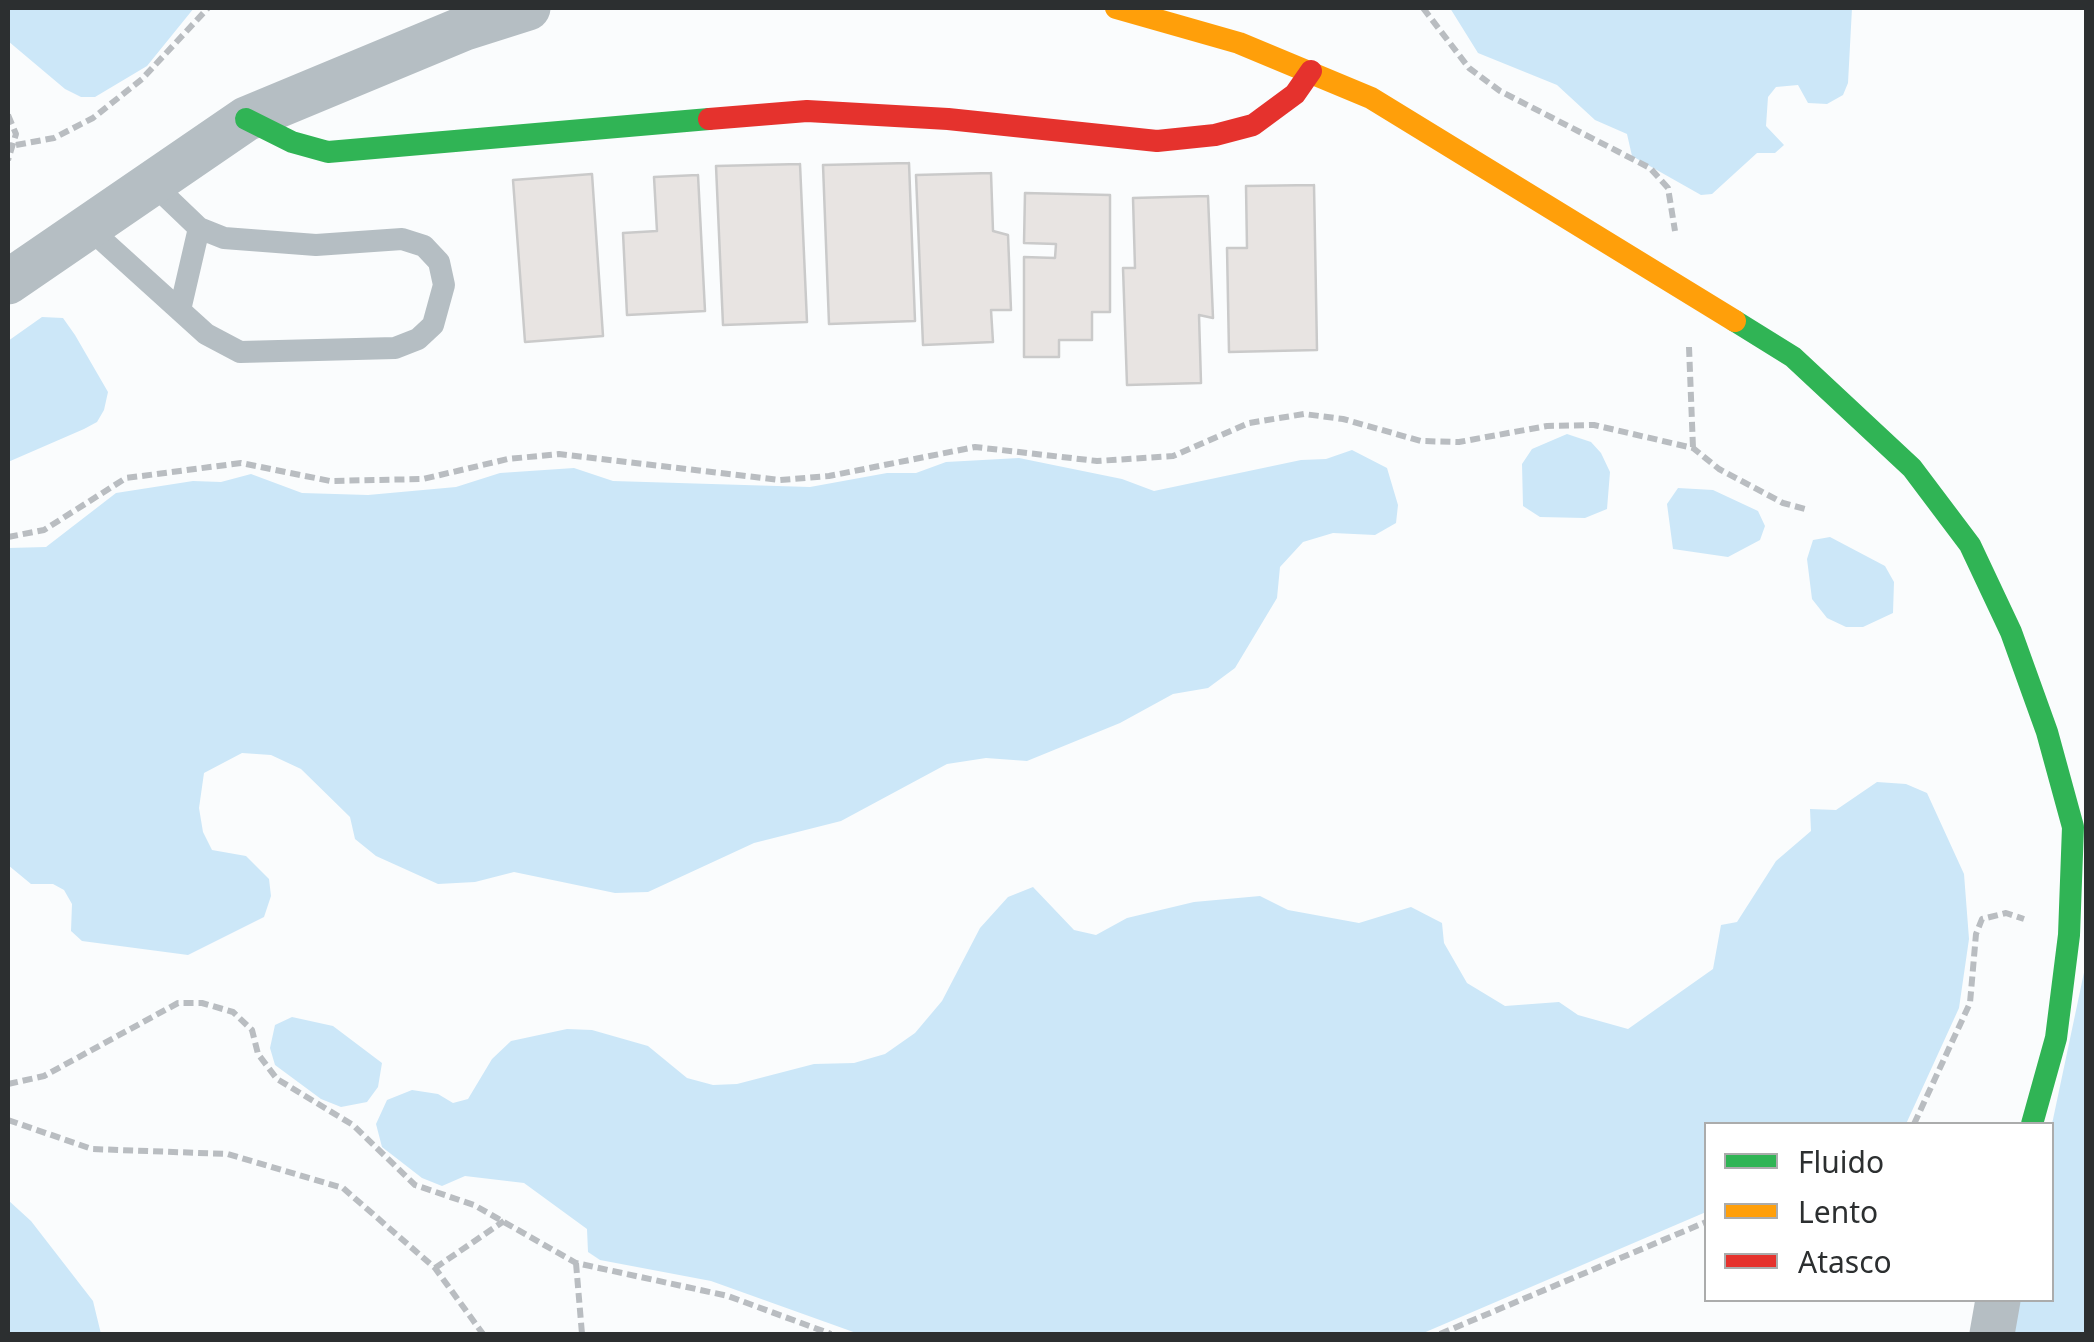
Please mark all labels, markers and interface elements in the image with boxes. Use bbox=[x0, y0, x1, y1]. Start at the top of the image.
legend bbox=[1704, 1122, 2054, 1302]
text: Fluido bbox=[1798, 1141, 1884, 1182]
text: Lento bbox=[1798, 1191, 1878, 1232]
text: Atasco bbox=[1798, 1241, 1892, 1282]

